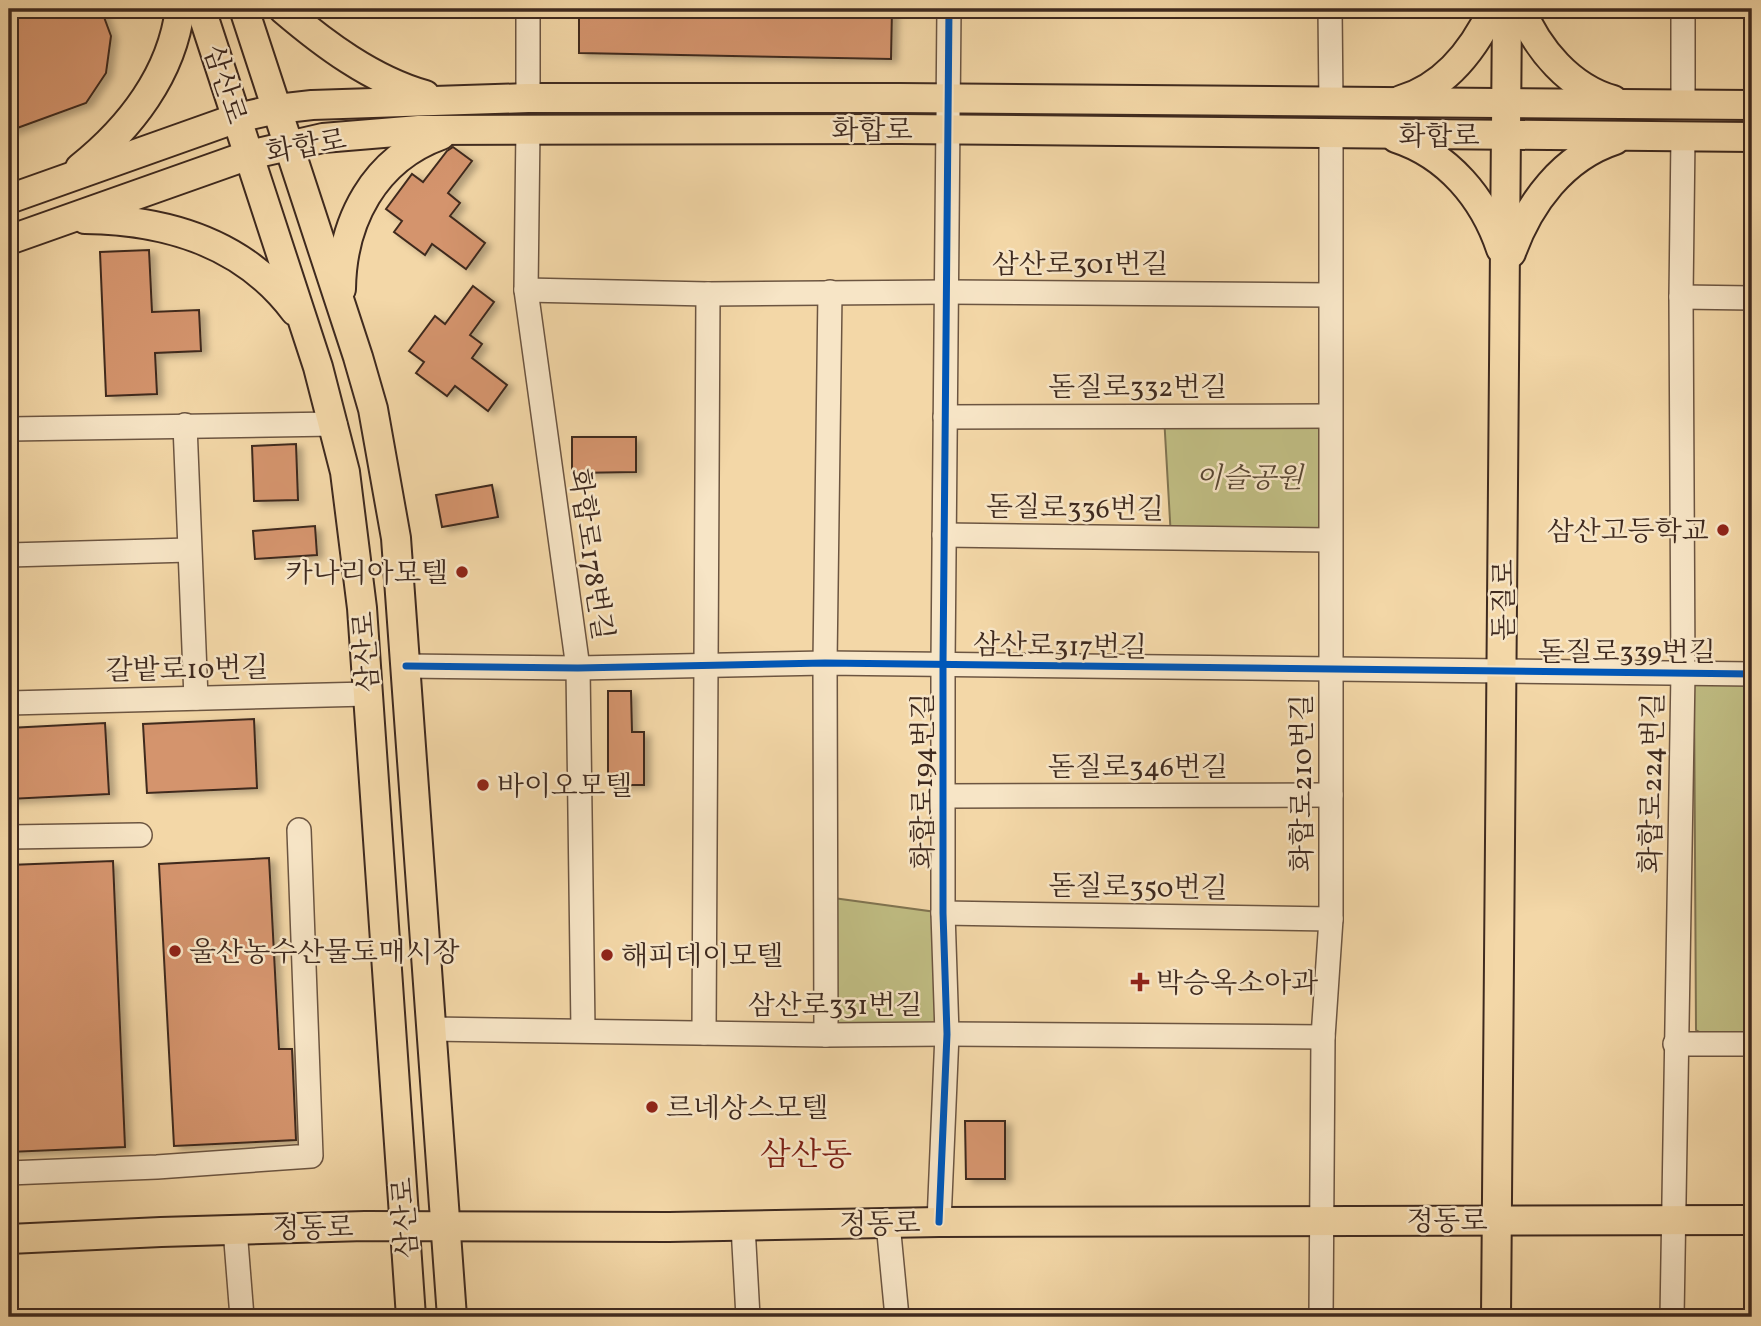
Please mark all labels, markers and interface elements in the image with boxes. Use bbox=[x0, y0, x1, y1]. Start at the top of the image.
street label: 삼산로 bbox=[193, 40, 255, 129]
street label: 화합로 bbox=[831, 112, 913, 151]
street label: 화합로 bbox=[1398, 118, 1480, 157]
street label: 화합로 bbox=[263, 121, 350, 174]
street label: 삼산로301번길 bbox=[992, 246, 1168, 285]
street label: 돋질로332번길 bbox=[1049, 369, 1227, 408]
park label: 이슬공원 bbox=[1195, 460, 1305, 499]
street label: 화합로178번길 bbox=[558, 466, 621, 643]
street label: 돋질로336번길 bbox=[986, 488, 1164, 531]
place label: 삼산고등학교 bbox=[1547, 513, 1709, 552]
marker: 삼산고등학교 bbox=[1715, 522, 1731, 538]
place label: 카나리아모텔 bbox=[286, 555, 448, 594]
street label: 돋질로 bbox=[1486, 559, 1525, 641]
marker: 카나리아모텔 bbox=[454, 564, 470, 580]
street label: 삼산로 bbox=[345, 610, 390, 694]
street label: 삼산로317번길 bbox=[973, 626, 1147, 669]
street label: 돋질로339번길 bbox=[1538, 634, 1716, 673]
street label: 갈밭로10번길 bbox=[105, 650, 269, 691]
street label: 화합로224번길 bbox=[1632, 692, 1675, 874]
street label: 화합로194번길 bbox=[905, 693, 944, 869]
street label: 화합로210번길 bbox=[1284, 694, 1323, 872]
street label: 돋질로346번길 bbox=[1048, 749, 1228, 788]
place label: 바이오모텔 bbox=[497, 768, 632, 807]
marker: 바이오모텔 bbox=[475, 777, 491, 793]
street label: 돋질로350번길 bbox=[1048, 867, 1228, 910]
place label: 울산농수산물도매시장 bbox=[189, 934, 459, 973]
place label: 해피데이모텔 bbox=[621, 938, 783, 977]
marker: 울산농수산물도매시장 bbox=[167, 943, 183, 959]
marker: 해피데이모텔 bbox=[599, 947, 615, 963]
place label: 박승옥소아과 bbox=[1156, 965, 1318, 1004]
marker: 박승옥소아과 bbox=[1130, 972, 1150, 992]
street label: 삼산로331번길 bbox=[748, 987, 922, 1026]
place label: 르네상스모텔 bbox=[666, 1090, 828, 1129]
marker: 르네상스모텔 bbox=[644, 1099, 660, 1115]
district label: 삼산동 bbox=[760, 1135, 852, 1179]
street label: 삼산로 bbox=[384, 1176, 429, 1260]
street label: 정동로 bbox=[1406, 1203, 1488, 1242]
street label: 정동로 bbox=[839, 1205, 921, 1246]
street label: 정동로 bbox=[272, 1209, 354, 1250]

